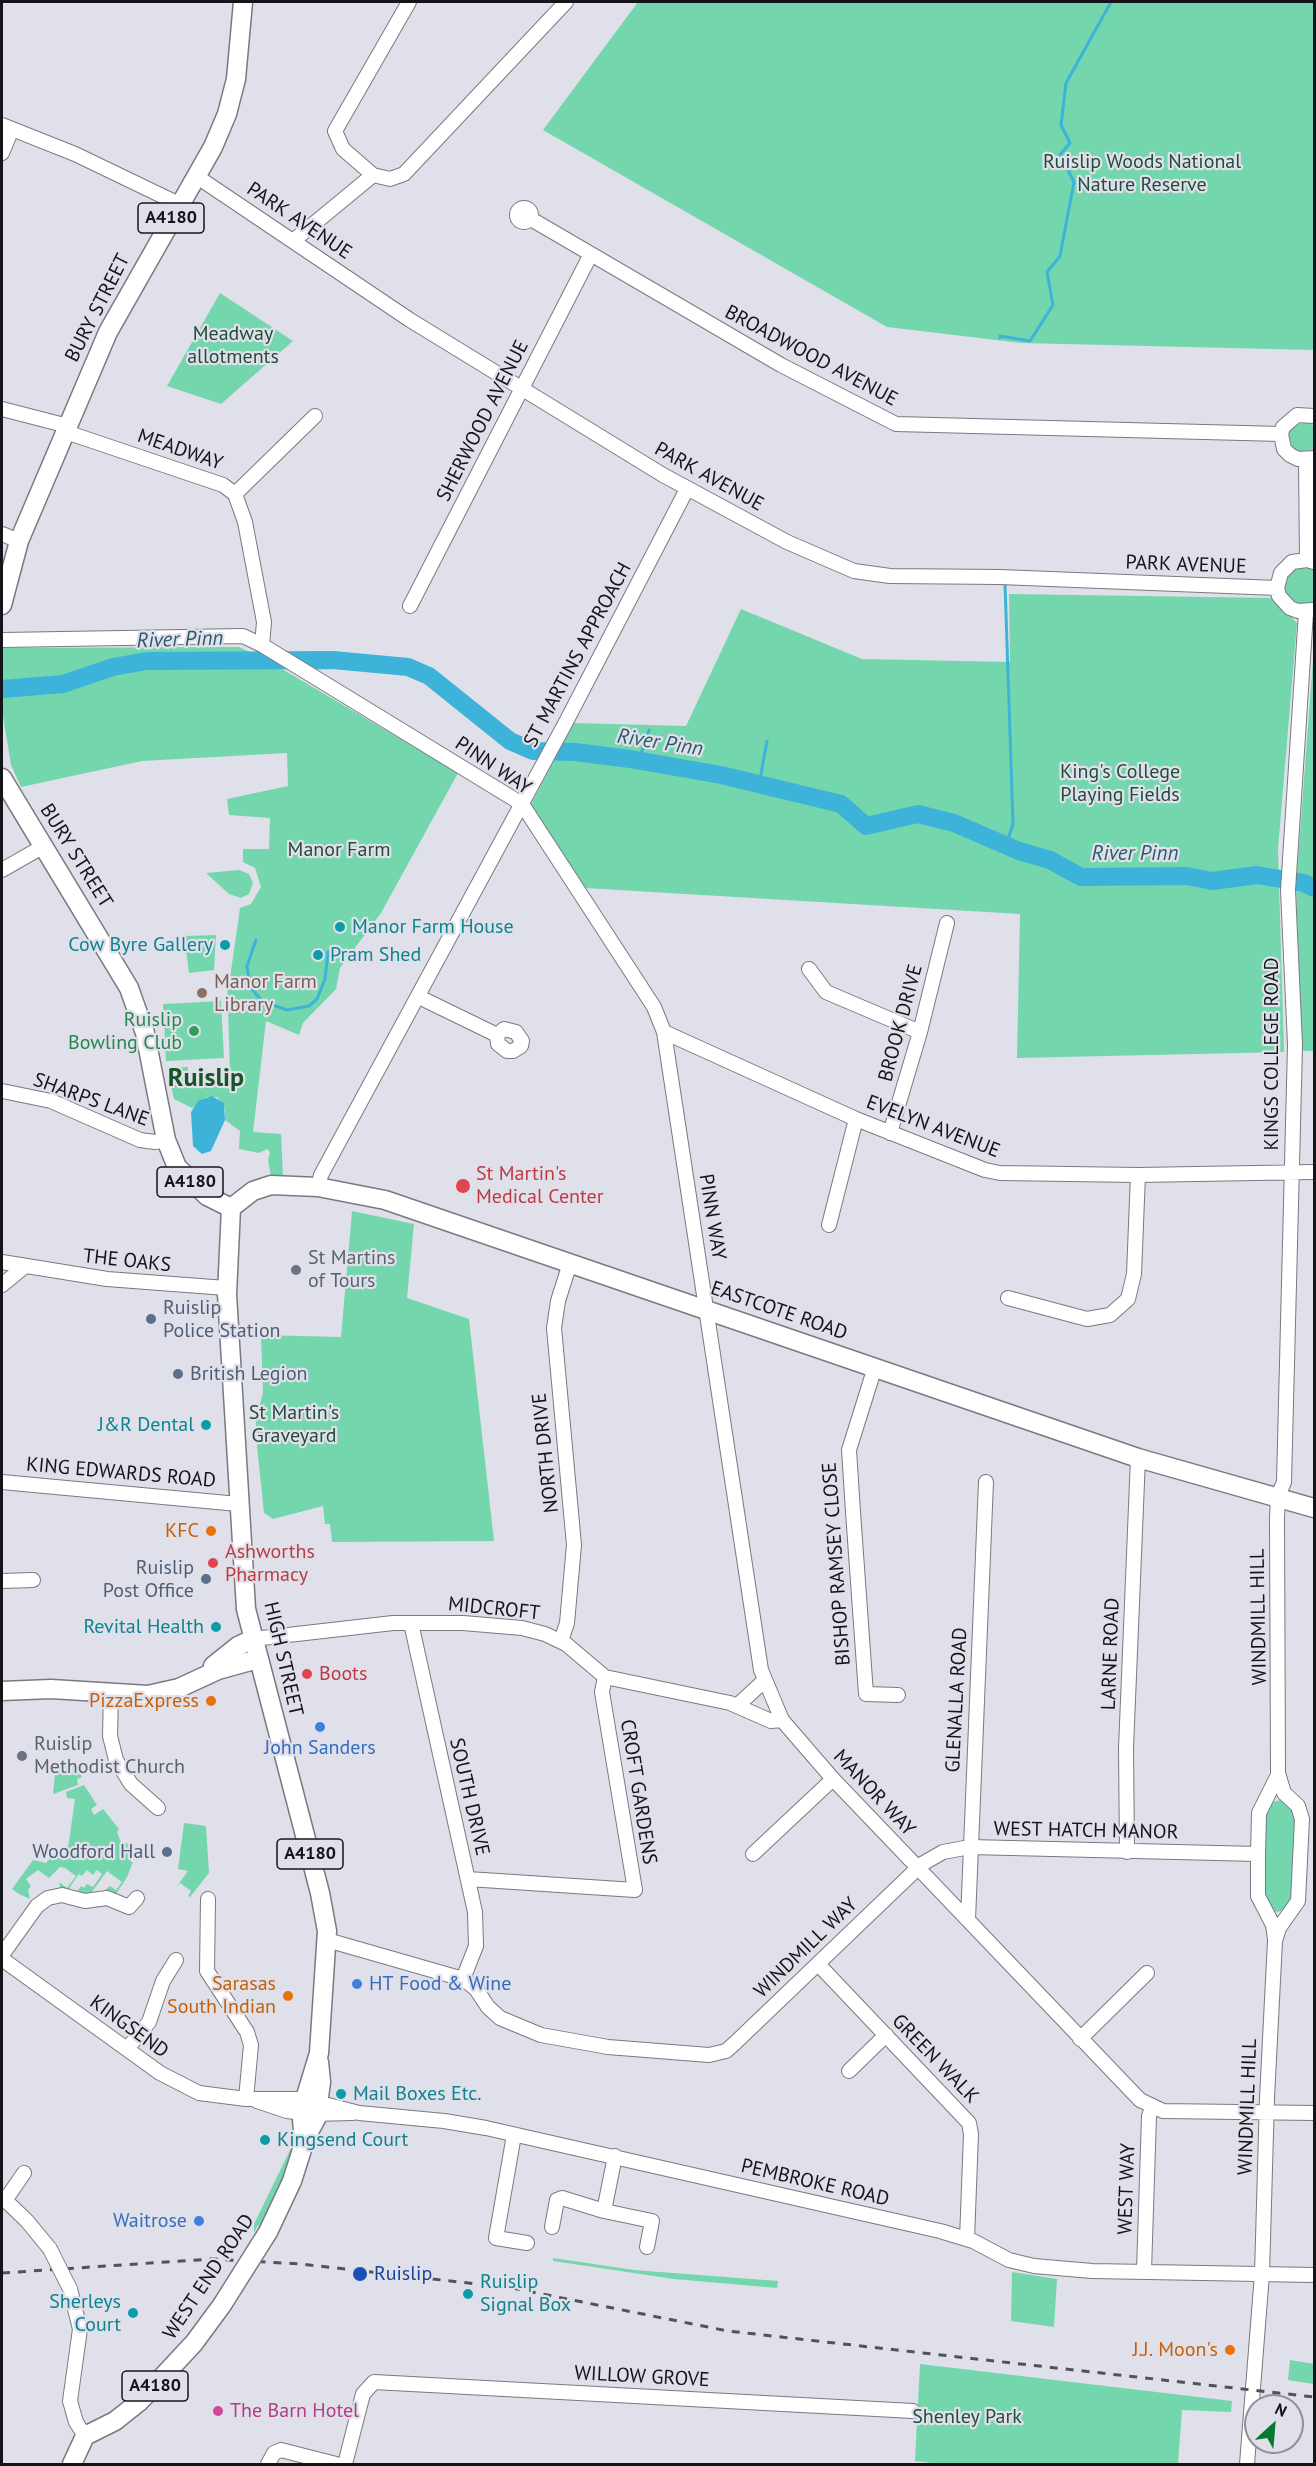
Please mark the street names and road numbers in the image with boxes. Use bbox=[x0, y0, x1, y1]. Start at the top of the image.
street label: PARK AVENUE bbox=[242, 177, 356, 265]
road number: A4180 bbox=[138, 203, 204, 233]
street label: BURY STREET bbox=[61, 250, 135, 366]
street label: BROADWOOD AVENUE bbox=[720, 300, 902, 412]
street label: SHERWOOD AVENUE bbox=[432, 336, 534, 506]
street label: MEADWAY bbox=[134, 424, 226, 476]
street label: PARK AVENUE bbox=[650, 437, 768, 517]
street label: PARK AVENUE bbox=[1125, 551, 1247, 579]
street label: ST MARTINS APPROACH bbox=[519, 558, 637, 752]
street label: PINN WAY bbox=[450, 732, 536, 800]
street label: BURY STREET bbox=[35, 800, 117, 912]
street label: KINGS COLLEGE ROAD bbox=[1260, 958, 1284, 1150]
street label: BROOK DRIVE bbox=[874, 962, 928, 1084]
street label: SHARPS LANE bbox=[30, 1068, 152, 1132]
street label: EVELYN AVENUE bbox=[863, 1091, 1003, 1163]
road number: A4180 bbox=[157, 1167, 223, 1197]
street label: PINN WAY bbox=[693, 1172, 731, 1262]
street label: THE OAKS bbox=[82, 1244, 172, 1278]
street label: EASTCOTE ROAD bbox=[708, 1276, 850, 1346]
street label: NORTH DRIVE bbox=[528, 1392, 564, 1514]
street label: KING EDWARDS ROAD bbox=[25, 1453, 217, 1493]
street label: BISHOP RAMSEY CLOSE bbox=[818, 1461, 856, 1667]
street label: WINDMILL HILL bbox=[1246, 1549, 1272, 1685]
street label: MIDCROFT bbox=[447, 1592, 541, 1626]
street label: LARNE ROAD bbox=[1097, 1597, 1125, 1711]
street label: HIGH STREET bbox=[258, 1600, 308, 1718]
street label: GLENALLA ROAD bbox=[941, 1627, 973, 1773]
street label: CROFT GARDENS bbox=[615, 1718, 661, 1866]
street label: SOUTH DRIVE bbox=[444, 1736, 494, 1858]
street label: MANOR WAY bbox=[828, 1745, 920, 1841]
street label: WEST HATCH MANOR bbox=[993, 1817, 1179, 1845]
road number: A4180 bbox=[277, 1839, 343, 1869]
street label: WINDMILL WAY bbox=[749, 1893, 863, 2003]
street label: KINGSEND bbox=[85, 1990, 173, 2064]
street label: GREEN WALK bbox=[887, 2009, 983, 2109]
street label: WINDMILL HILL bbox=[1234, 2038, 1262, 2176]
street label: WEST WAY bbox=[1113, 2143, 1141, 2235]
street label: PEMBROKE ROAD bbox=[739, 2154, 891, 2212]
street label: WEST END ROAD bbox=[158, 2210, 260, 2344]
street label: WILLOW GROVE bbox=[574, 2361, 710, 2393]
road number: A4180 bbox=[122, 2371, 188, 2401]

